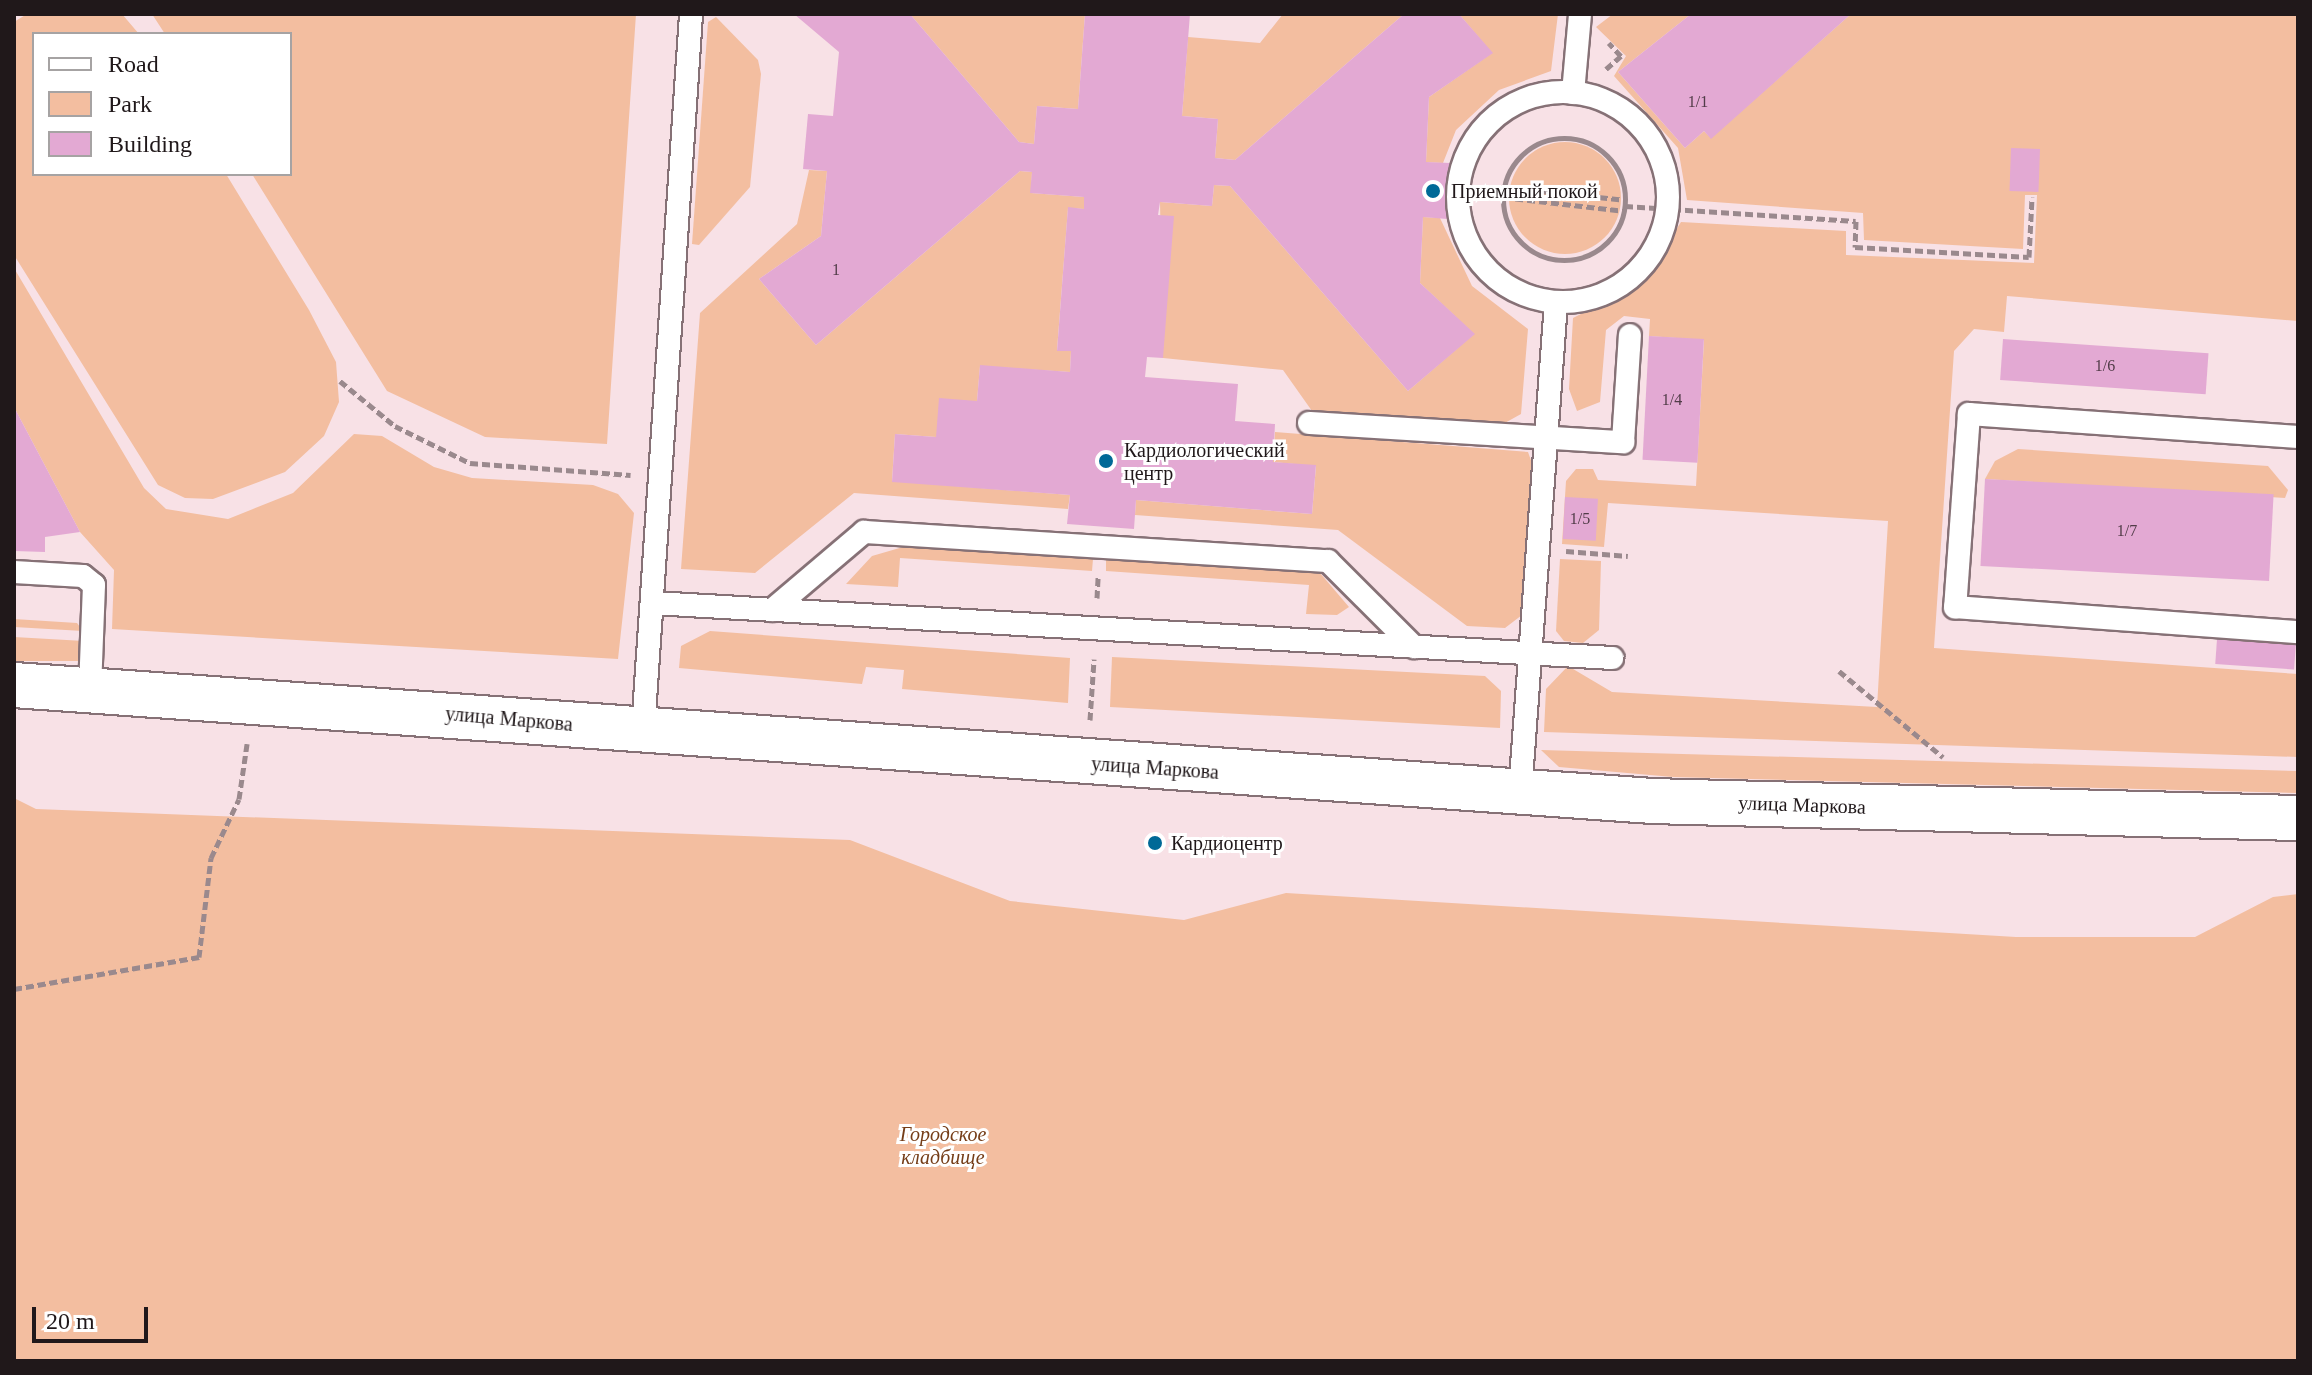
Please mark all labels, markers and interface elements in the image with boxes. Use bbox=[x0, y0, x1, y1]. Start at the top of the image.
legend bbox=[32, 32, 292, 176]
text: Road bbox=[108, 51, 159, 77]
text: Park bbox=[108, 91, 152, 117]
house number: 1/1 bbox=[1688, 92, 1708, 112]
text: Building bbox=[108, 131, 192, 157]
place label: Приемный покой bbox=[1451, 179, 1598, 203]
marker: Приемный покой bbox=[1422, 180, 1444, 202]
house number: 1 bbox=[832, 260, 840, 280]
house number: 1/6 bbox=[2095, 356, 2115, 376]
house number: 1/4 bbox=[1662, 390, 1682, 410]
place label: Кардиологический центр bbox=[1124, 438, 1285, 485]
marker: Кардиологический центр bbox=[1095, 450, 1117, 472]
house number: 1/5 bbox=[1570, 509, 1590, 529]
house number: 1/7 bbox=[2117, 521, 2137, 541]
street label: улица Маркова bbox=[444, 701, 574, 737]
street label: улица Маркова bbox=[1090, 752, 1220, 784]
street label: улица Маркова bbox=[1738, 791, 1866, 819]
place label: Кардиоцентр bbox=[1171, 831, 1283, 855]
marker: Кардиоцентр bbox=[1146, 834, 1164, 852]
park label: Городское кладбище bbox=[900, 1122, 986, 1169]
scale bar bbox=[36, 1291, 152, 1341]
text: 20 m bbox=[46, 1308, 95, 1334]

